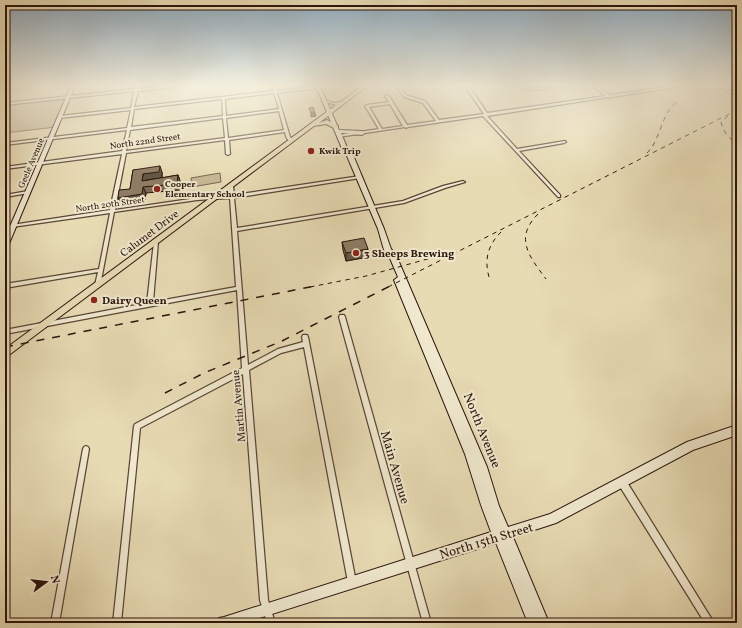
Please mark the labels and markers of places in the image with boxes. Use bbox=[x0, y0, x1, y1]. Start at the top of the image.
place label: Kwik Trip bbox=[319, 145, 361, 158]
marker: Kwik Trip bbox=[306, 146, 316, 156]
place label: Cooper Elementary School bbox=[165, 178, 245, 201]
marker: Cooper Elementary School bbox=[152, 184, 162, 194]
place label: 3 Sheeps Brewing bbox=[364, 247, 454, 262]
marker: 3 Sheeps Brewing bbox=[351, 248, 361, 258]
place label: Dairy Queen bbox=[102, 294, 167, 309]
marker: Dairy Queen bbox=[89, 295, 99, 305]

